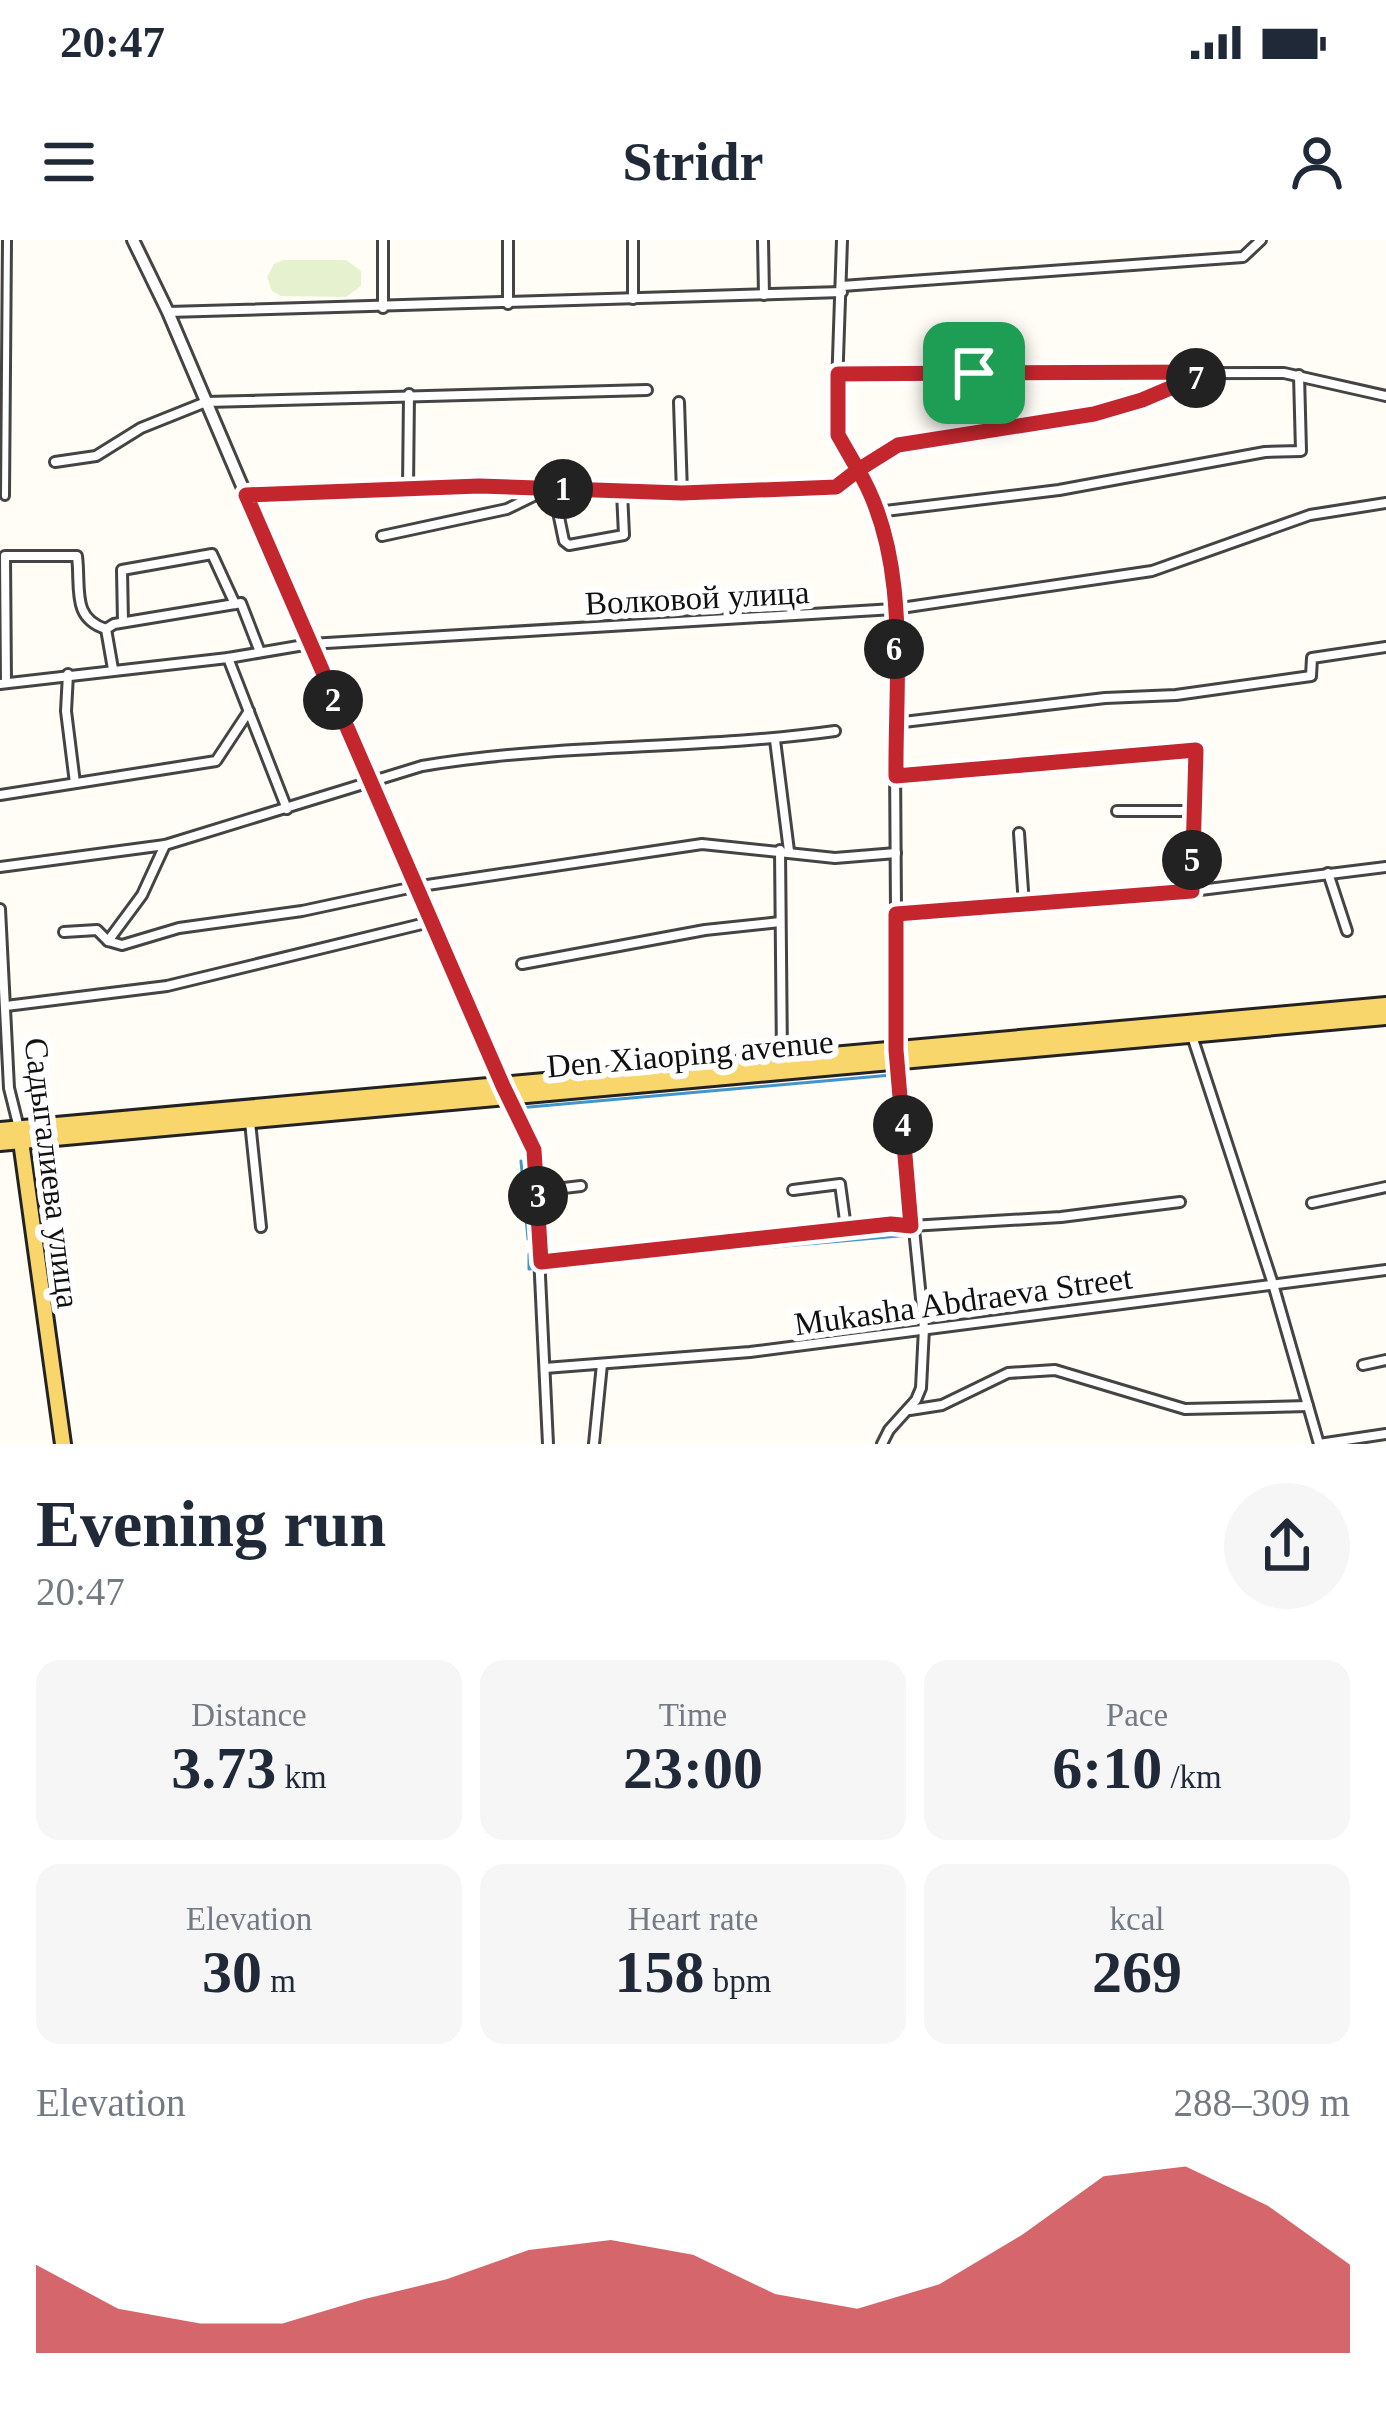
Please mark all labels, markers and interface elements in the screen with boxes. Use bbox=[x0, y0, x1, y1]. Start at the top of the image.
text: 20:47 bbox=[60, 17, 165, 67]
icon: menu bbox=[36, 129, 102, 195]
icon: person bbox=[1284, 129, 1350, 195]
text: Stridr bbox=[623, 132, 764, 192]
pin bbox=[923, 322, 1025, 424]
icon: arrive bbox=[941, 340, 1007, 406]
pin: 7 bbox=[1166, 348, 1226, 408]
text: 7 bbox=[1188, 360, 1204, 396]
pin: 1 bbox=[533, 459, 593, 519]
text: 1 bbox=[555, 471, 571, 507]
street label: Волковой улица bbox=[584, 574, 811, 622]
pin: 6 bbox=[864, 619, 924, 679]
text: 6 bbox=[886, 631, 902, 667]
pin: 2 bbox=[303, 670, 363, 730]
text: 2 bbox=[325, 682, 341, 718]
pin: 5 bbox=[1162, 830, 1222, 890]
text: 5 bbox=[1184, 842, 1200, 878]
street label: Den Xiaoping avenue bbox=[545, 1024, 835, 1084]
street label: Садыгалиева улица bbox=[18, 1036, 87, 1311]
pin: 4 bbox=[873, 1095, 933, 1155]
text: 4 bbox=[895, 1107, 911, 1143]
pin: 3 bbox=[508, 1166, 568, 1226]
text: 3 bbox=[530, 1178, 546, 1214]
street label: Mukasha Abdraeva Street bbox=[792, 1259, 1134, 1343]
button: share bbox=[1224, 1483, 1350, 1609]
text: Evening run bbox=[36, 1487, 386, 1560]
text: 20:47 bbox=[36, 1570, 125, 1613]
text: Distance bbox=[191, 1697, 307, 1733]
text: Time bbox=[659, 1697, 727, 1733]
text: Pace bbox=[1106, 1697, 1168, 1733]
text: 3.73 bbox=[171, 1735, 276, 1801]
text: 23:00 bbox=[623, 1735, 763, 1801]
text: 6:10 bbox=[1052, 1735, 1162, 1801]
text: km bbox=[276, 1759, 327, 1795]
text: /km bbox=[1162, 1759, 1222, 1795]
text: Elevation bbox=[186, 1901, 312, 1937]
text: Heart rate bbox=[628, 1901, 759, 1937]
text: kcal bbox=[1110, 1901, 1164, 1937]
text: 30 bbox=[202, 1939, 262, 2005]
text: 158 bbox=[615, 1939, 705, 2005]
text: 269 bbox=[1092, 1939, 1182, 2005]
text: m bbox=[262, 1963, 296, 1999]
text: bpm bbox=[705, 1963, 771, 1999]
text: Elevation bbox=[36, 2081, 185, 2124]
text: 288–309 m bbox=[1173, 2081, 1350, 2124]

